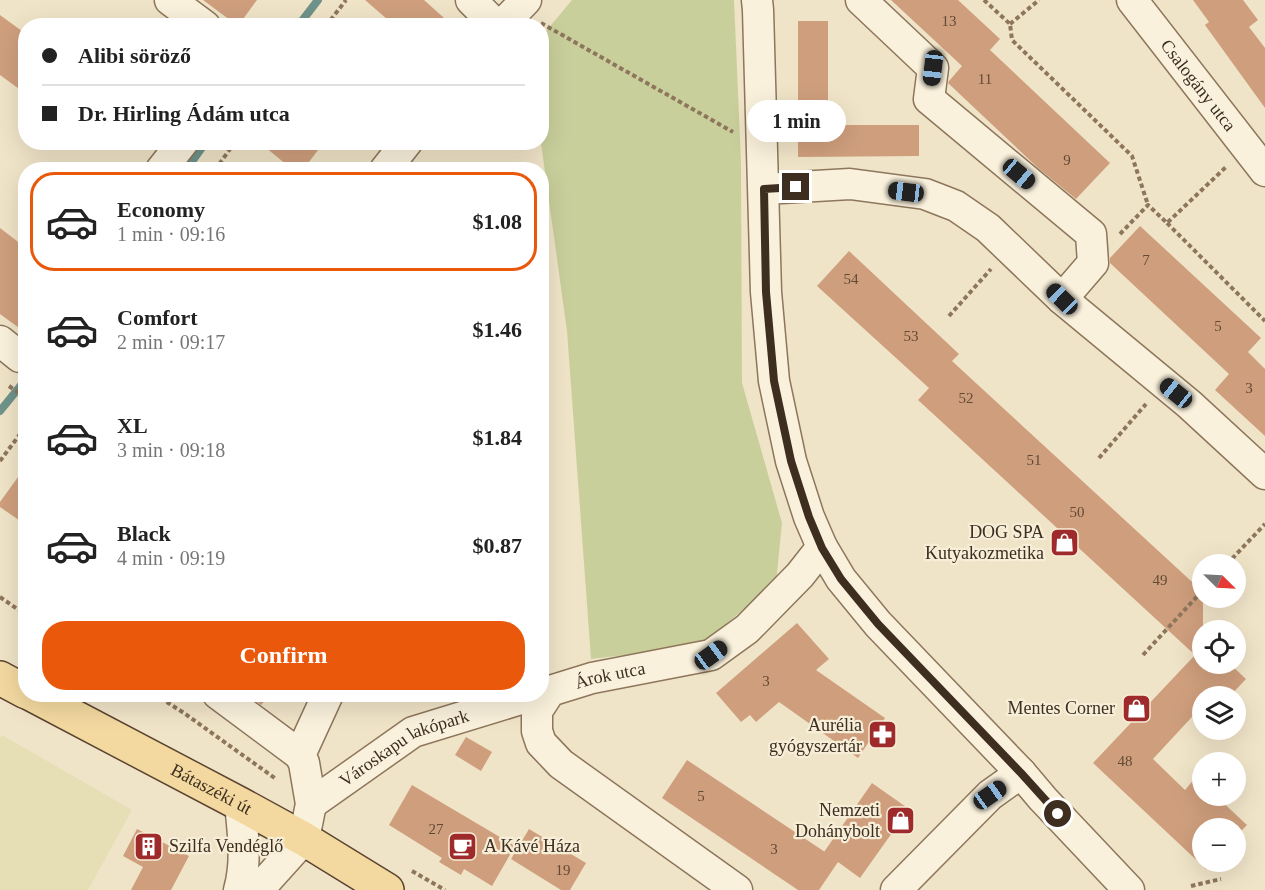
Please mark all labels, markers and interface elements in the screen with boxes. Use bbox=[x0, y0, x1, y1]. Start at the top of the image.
house number: 13 bbox=[942, 13, 957, 29]
street label: Csalogány utca bbox=[1156, 35, 1240, 135]
text: Alibi söröző bbox=[78, 43, 191, 68]
car bbox=[922, 49, 944, 87]
house number: 11 bbox=[978, 71, 992, 87]
callout: 1 min bbox=[746, 100, 846, 142]
text: Dr. Hirling Ádám utca bbox=[78, 101, 290, 126]
text: 1 min bbox=[772, 110, 821, 132]
house number: 9 bbox=[1063, 152, 1071, 168]
car bbox=[999, 156, 1039, 192]
route end bbox=[782, 173, 809, 200]
car bbox=[887, 181, 925, 203]
icon: car bbox=[45, 195, 99, 249]
text: Economy bbox=[117, 197, 205, 222]
text: $1.08 bbox=[473, 209, 522, 234]
text: 1 min · 09:16 bbox=[117, 223, 225, 245]
house number: 7 bbox=[1142, 252, 1150, 268]
house number: 54 bbox=[844, 271, 859, 287]
car bbox=[1043, 280, 1081, 318]
icon: car bbox=[45, 303, 99, 357]
text: Comfort bbox=[117, 305, 198, 330]
text: $1.46 bbox=[473, 317, 522, 342]
house number: 5 bbox=[1214, 318, 1222, 334]
house number: 53 bbox=[904, 328, 919, 344]
text: 2 min · 09:17 bbox=[117, 331, 225, 353]
car bbox=[1156, 375, 1196, 411]
house number: 3 bbox=[1245, 380, 1253, 396]
house number: 52 bbox=[959, 390, 974, 406]
icon: car bbox=[45, 411, 99, 465]
text: XL bbox=[117, 413, 148, 438]
text: $1.84 bbox=[473, 425, 522, 450]
text: 3 min · 09:18 bbox=[117, 439, 225, 461]
house number: 51 bbox=[1027, 452, 1042, 468]
house number: 50 bbox=[1070, 504, 1085, 520]
icon: car bbox=[45, 519, 99, 573]
text: Black bbox=[117, 521, 171, 546]
place label: DOG SPA Kutyakozmetika bbox=[925, 522, 1044, 563]
shop icon: DOG SPA Kutyakozmetika bbox=[1049, 526, 1081, 558]
text: $0.87 bbox=[473, 533, 522, 558]
text: 4 min · 09:19 bbox=[117, 547, 225, 569]
north arrow bbox=[1192, 554, 1246, 608]
map controls bbox=[1192, 554, 1246, 872]
house number: 49 bbox=[1153, 572, 1168, 588]
button: locate bbox=[1192, 620, 1246, 674]
button: Confirm bbox=[42, 621, 525, 690]
car bbox=[691, 637, 731, 673]
street label: Árok utca bbox=[572, 658, 647, 693]
house number: 3 bbox=[762, 673, 770, 689]
button: layers bbox=[1192, 686, 1246, 740]
shop icon: Mentes Corner bbox=[1120, 692, 1152, 724]
place label: Mentes Corner bbox=[1008, 698, 1115, 718]
street label: Városkapu lakópark bbox=[336, 705, 471, 791]
place label: Aurélia gyógyszertár bbox=[769, 715, 862, 756]
pharmacy icon: Aurélia gyógyszertár bbox=[867, 719, 899, 751]
button: + bbox=[1192, 752, 1246, 806]
house number: 48 bbox=[1118, 753, 1133, 769]
street label: Bátaszéki út bbox=[168, 760, 255, 819]
car bbox=[970, 777, 1010, 813]
house number: 5 bbox=[697, 788, 705, 804]
place label: Nemzeti Dohánybolt bbox=[795, 800, 880, 841]
route start bbox=[1044, 800, 1071, 827]
shop icon: Nemzeti Dohánybolt bbox=[885, 804, 917, 836]
button: − bbox=[1192, 818, 1246, 872]
house number: 27 bbox=[429, 821, 444, 837]
building icon: Szilfa Vendéglő bbox=[132, 830, 164, 862]
cafe icon: A Kávé Háza bbox=[447, 830, 479, 862]
place label: Szilfa Vendéglő bbox=[169, 836, 283, 856]
place label: A Kávé Háza bbox=[484, 836, 580, 856]
house number: 3 bbox=[770, 841, 778, 857]
house number: 19 bbox=[556, 862, 571, 878]

